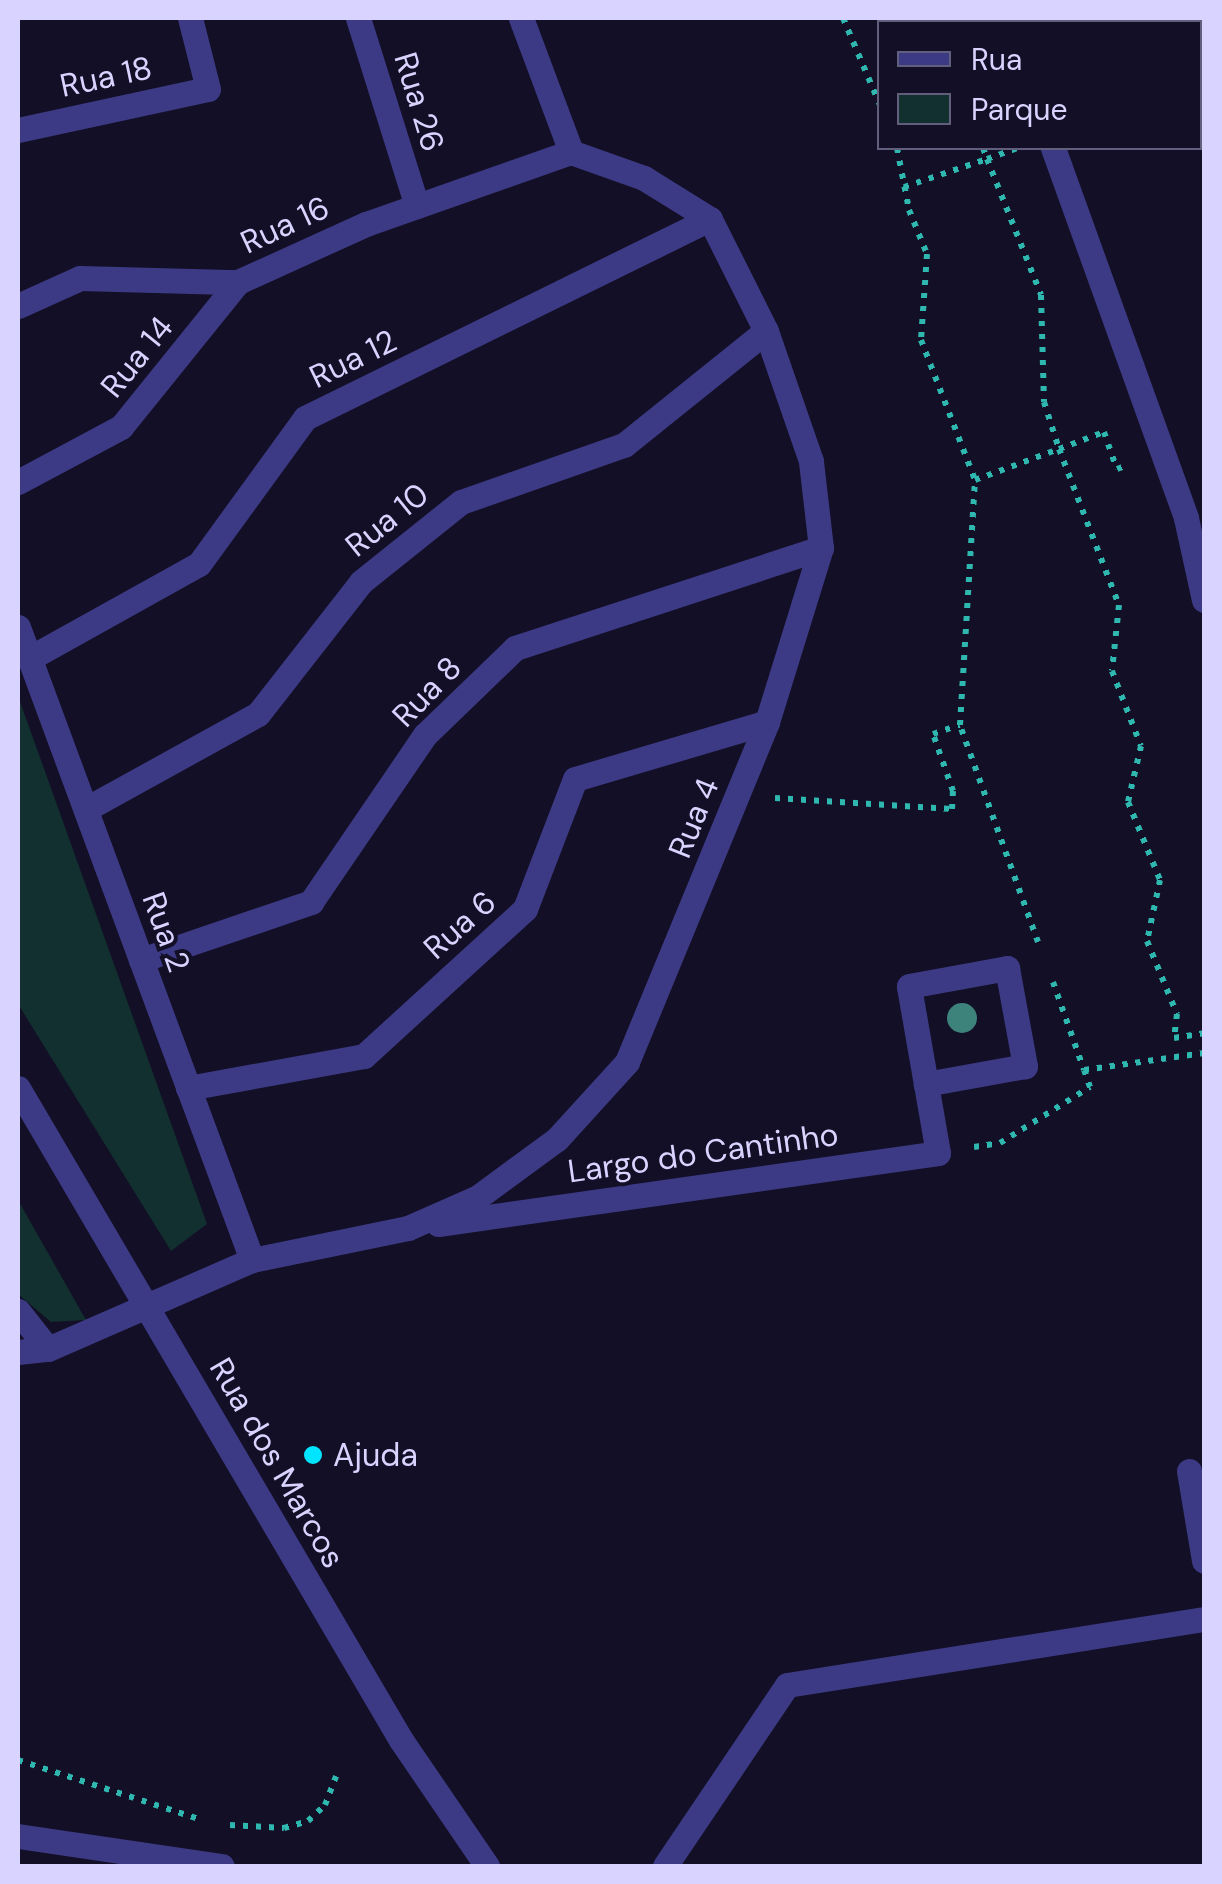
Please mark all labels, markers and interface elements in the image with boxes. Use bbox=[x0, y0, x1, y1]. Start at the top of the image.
legend bbox=[877, 20, 1202, 150]
text: Rua bbox=[971, 40, 1022, 79]
street label: Rua 26 bbox=[386, 48, 452, 156]
street label: Rua 18 bbox=[57, 49, 155, 105]
text: Parque bbox=[971, 90, 1068, 129]
street label: Rua 16 bbox=[235, 188, 335, 262]
street label: Rua 14 bbox=[93, 309, 181, 405]
street label: Rua 12 bbox=[303, 322, 403, 396]
street label: Rua 10 bbox=[338, 475, 436, 565]
street label: Rua 8 bbox=[384, 649, 470, 735]
street label: Rua 4 bbox=[661, 772, 727, 864]
street label: Rua 6 bbox=[416, 883, 504, 967]
street label: Rua 2 bbox=[134, 887, 198, 977]
street label: Largo do Cantinho bbox=[565, 1115, 841, 1191]
street label: Rua dos Marcos bbox=[201, 1351, 353, 1575]
place label: Ajuda bbox=[333, 1436, 418, 1474]
marker: Ajuda bbox=[302, 1444, 324, 1466]

